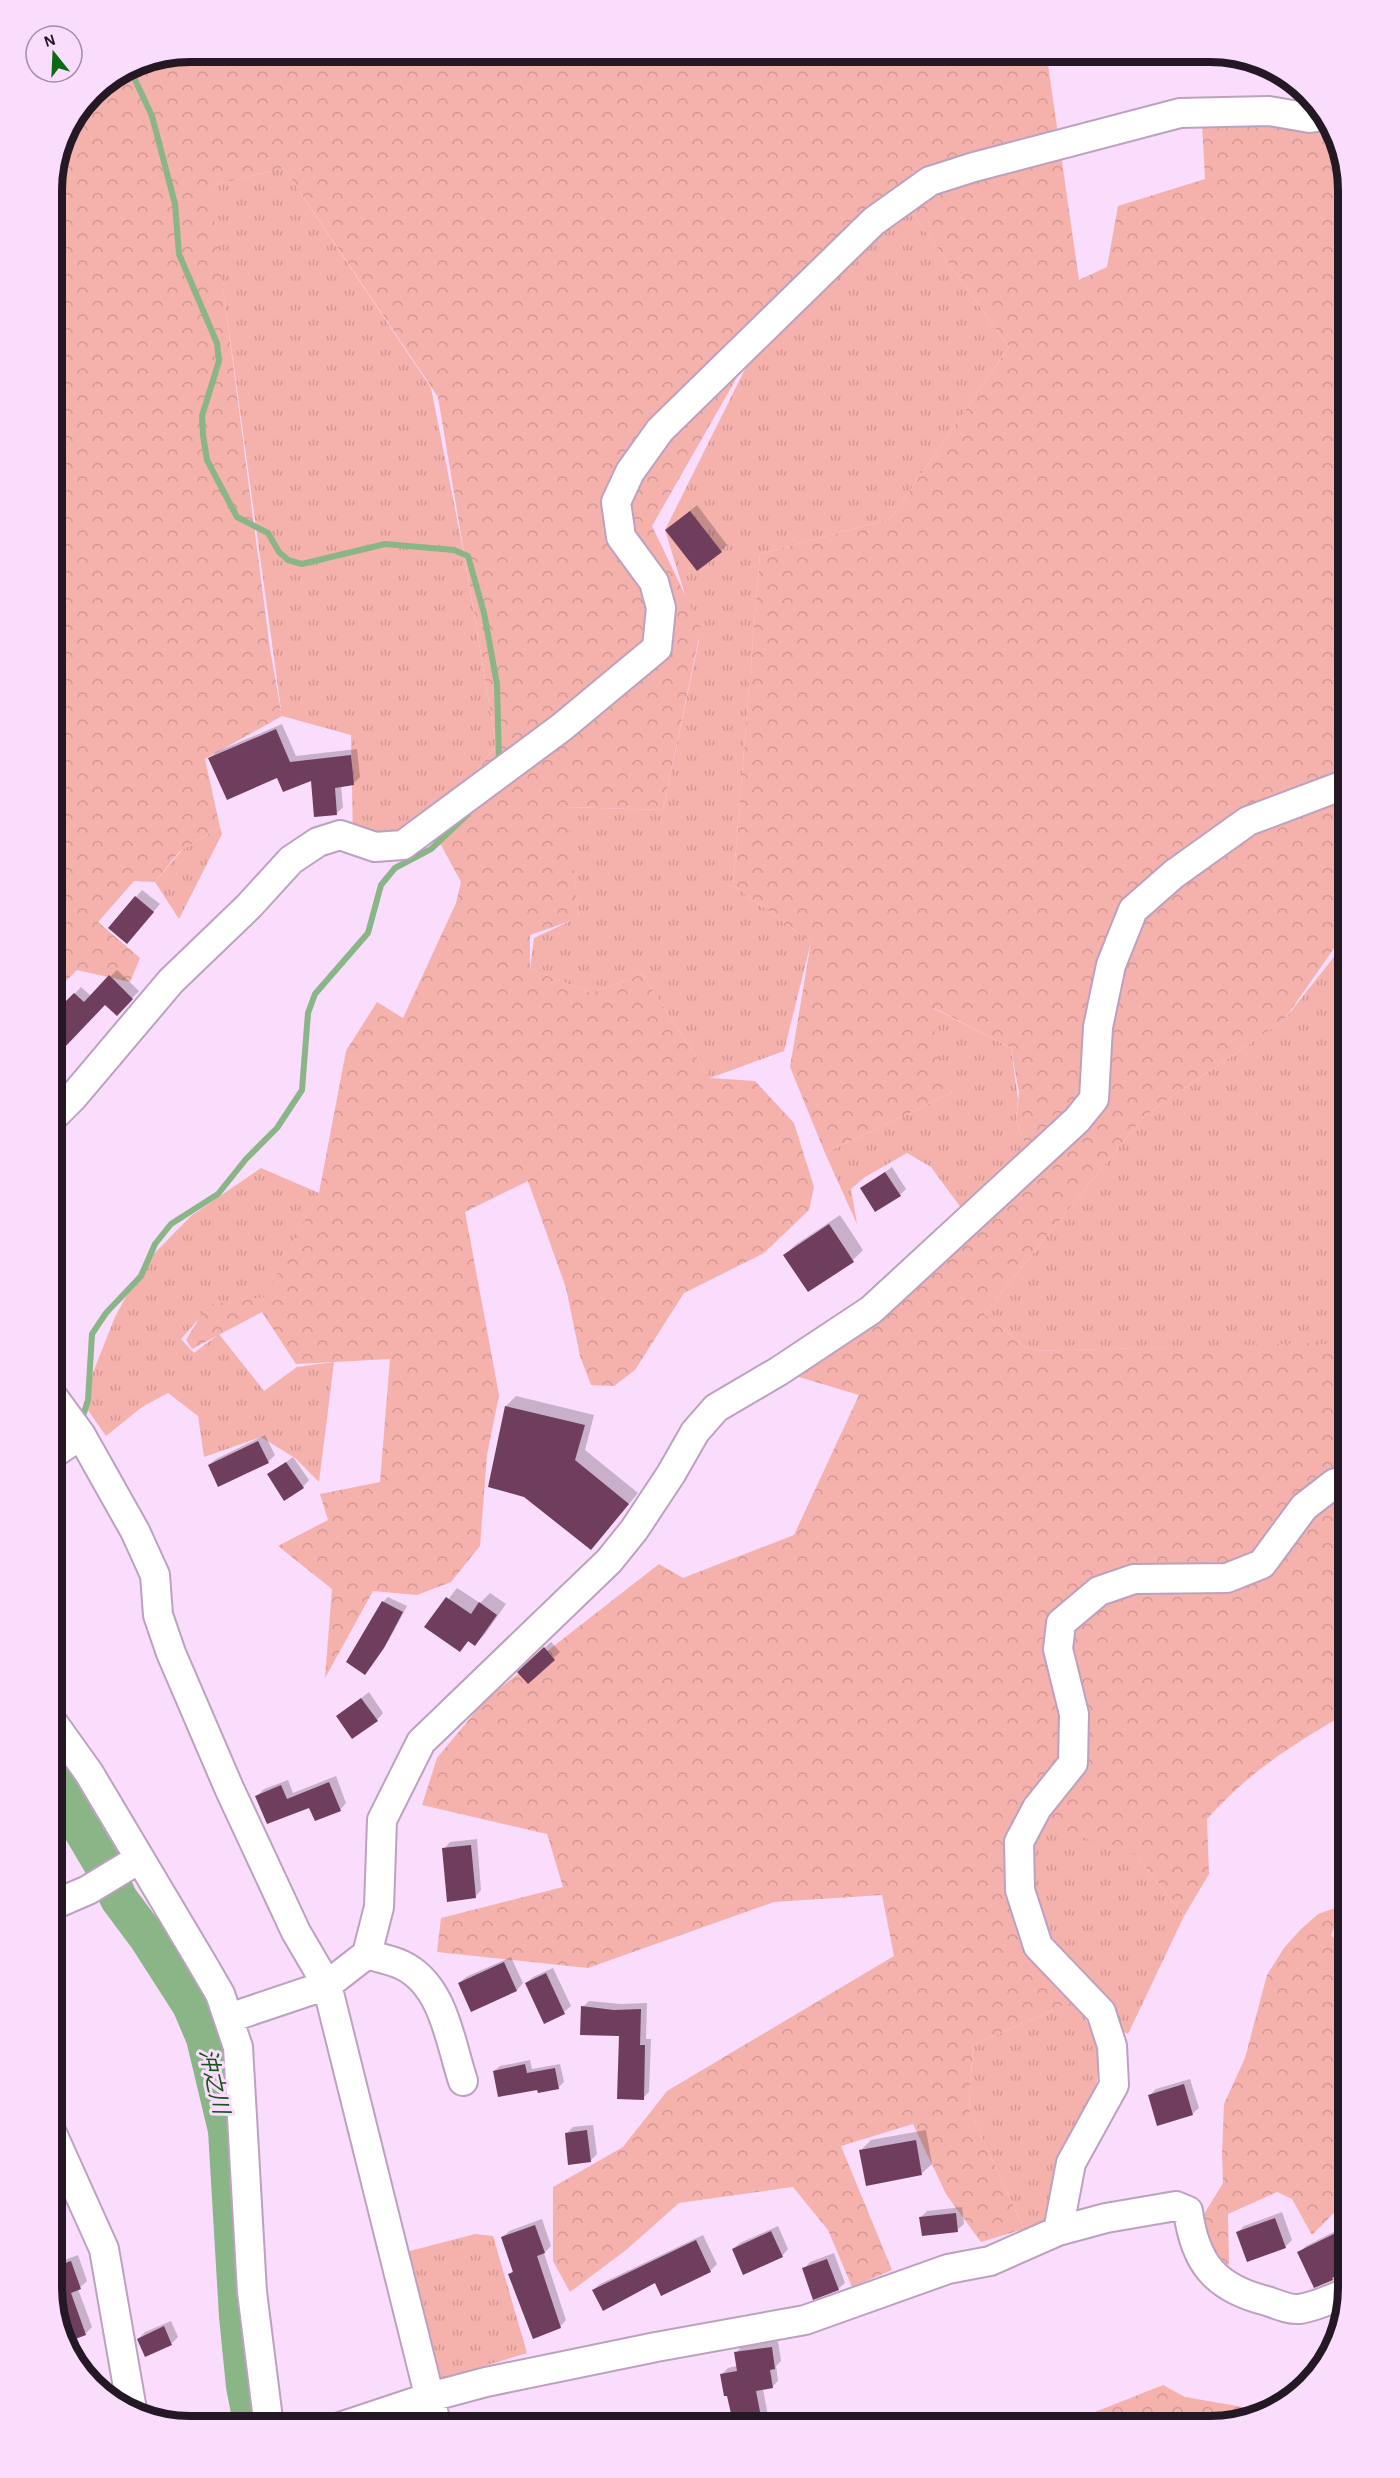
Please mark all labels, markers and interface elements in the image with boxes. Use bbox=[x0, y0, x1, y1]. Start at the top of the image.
north arrow bbox=[24, 24, 84, 84]
text: N bbox=[42, 31, 57, 50]
water label: 沖之川 bbox=[196, 2046, 234, 2118]

